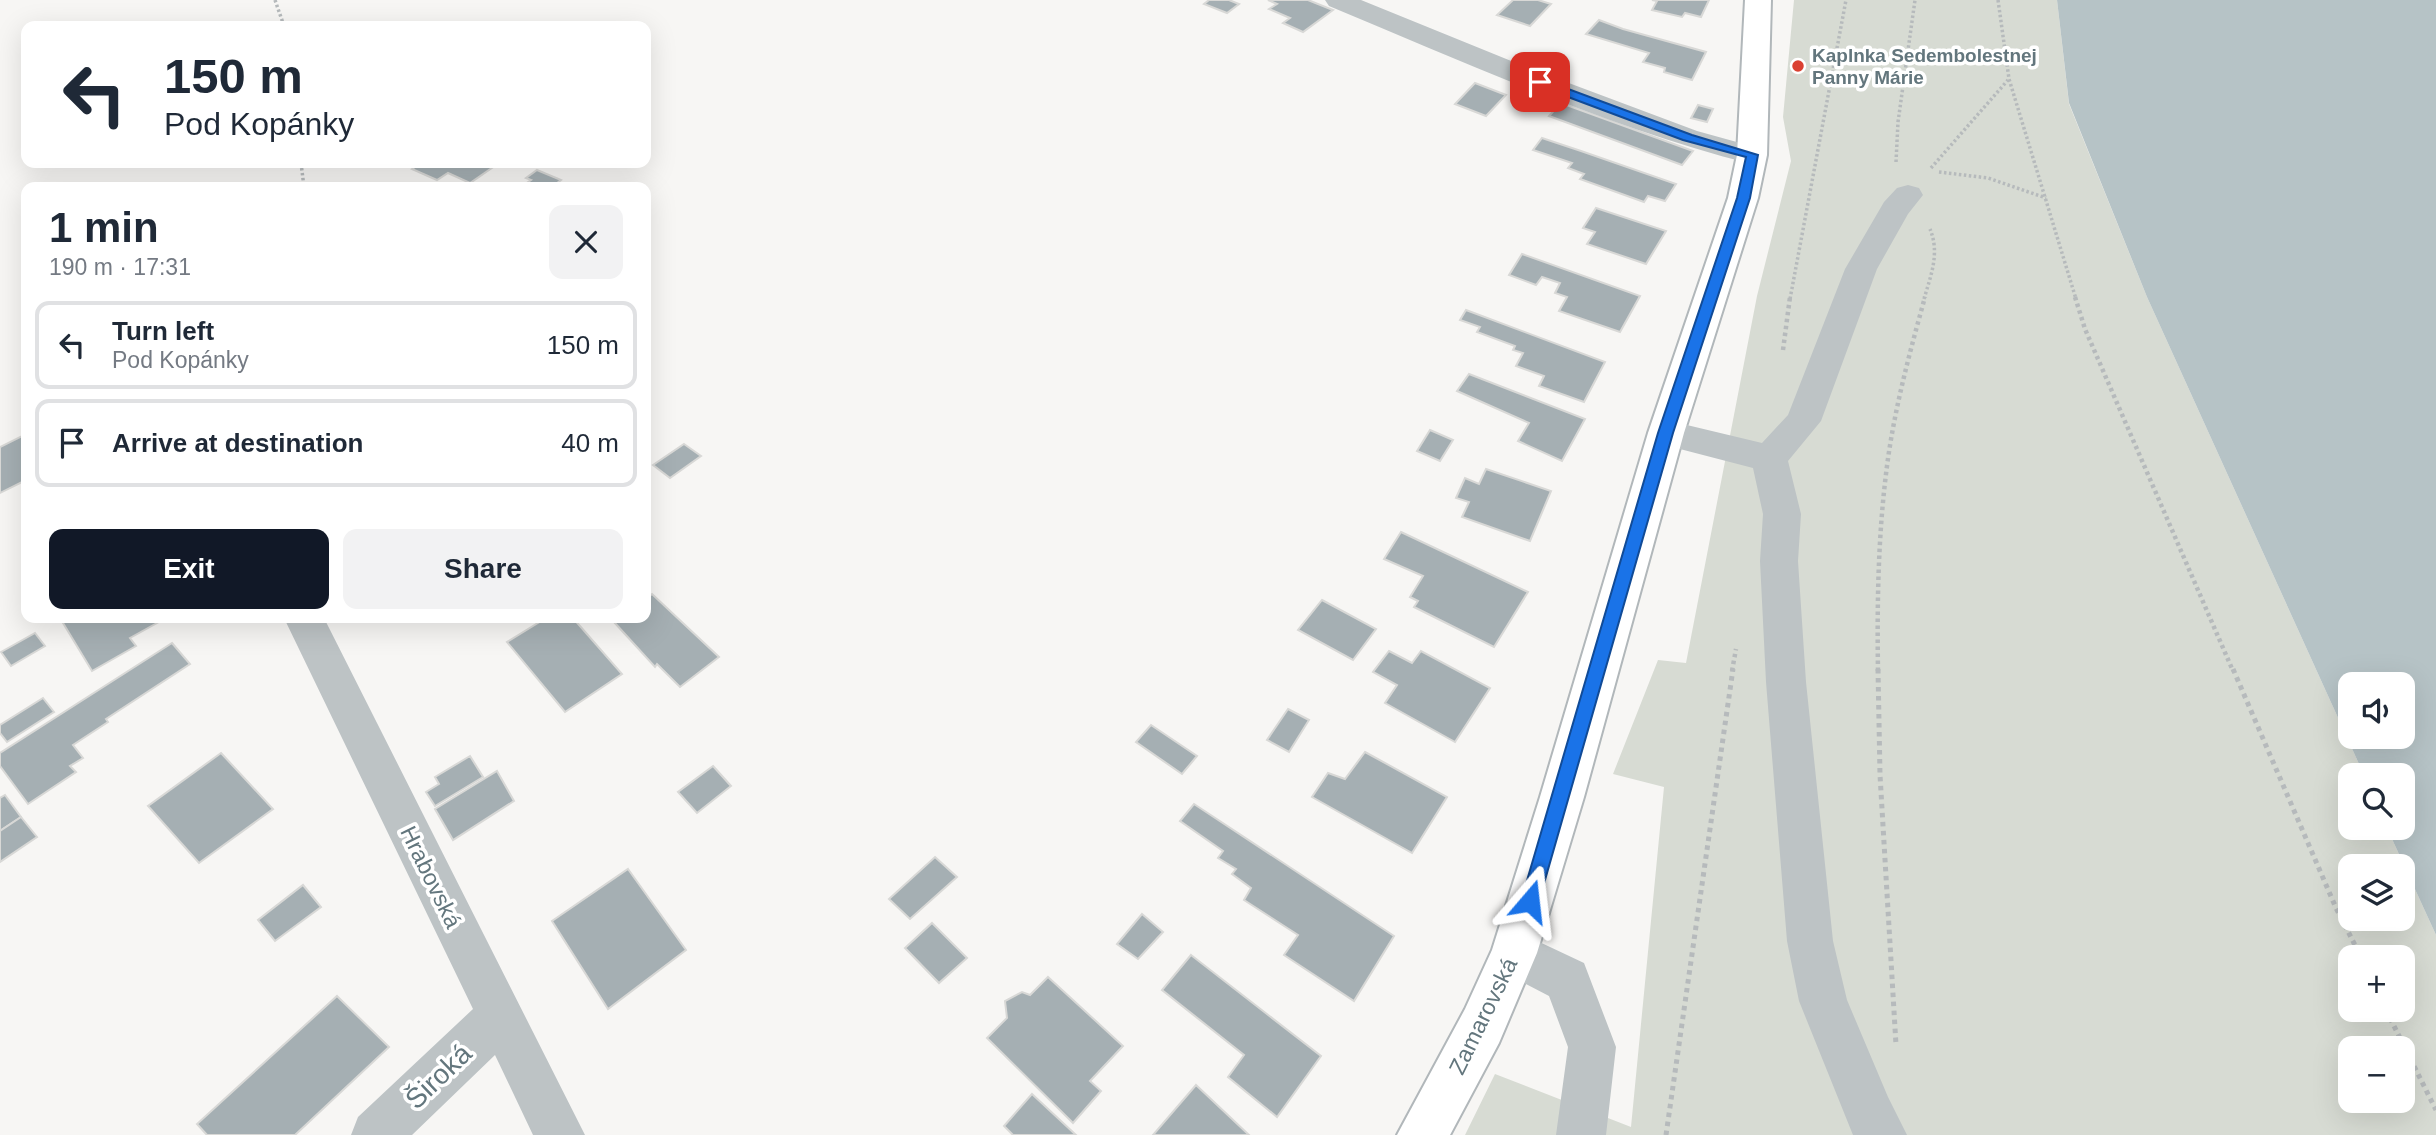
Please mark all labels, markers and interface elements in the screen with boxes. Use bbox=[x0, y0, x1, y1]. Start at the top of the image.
place label: Kaplnka Sedembolestnej Panny Márie bbox=[1812, 45, 2037, 88]
icon: left bbox=[49, 49, 140, 140]
text: 150 m bbox=[164, 49, 303, 103]
pin bbox=[1510, 52, 1570, 112]
marker: Kaplnka Sedembolestnej Panny Márie bbox=[1790, 58, 1806, 74]
icon: arrive bbox=[1521, 63, 1559, 101]
text: Pod Kopánky bbox=[164, 106, 354, 142]
text: 1 min bbox=[49, 204, 159, 251]
button: close bbox=[549, 205, 623, 279]
text: 190 m · 17:31 bbox=[49, 254, 191, 280]
text: Turn left bbox=[112, 316, 214, 346]
icon: left bbox=[53, 326, 91, 364]
text: 150 m bbox=[547, 330, 619, 360]
text: Pod Kopánky bbox=[112, 347, 249, 373]
icon: arrive bbox=[53, 424, 91, 462]
text: Arrive at destination bbox=[112, 428, 363, 458]
text: 40 m bbox=[561, 428, 619, 458]
button: Exit bbox=[49, 529, 329, 609]
button: Share bbox=[343, 529, 623, 609]
map controls bbox=[2338, 672, 2415, 1113]
button: sound bbox=[2338, 672, 2415, 749]
button: search bbox=[2338, 763, 2415, 840]
street label: Hrabovská bbox=[395, 822, 467, 932]
button: layers bbox=[2338, 854, 2415, 931]
position arrow bbox=[1493, 864, 1567, 938]
button: + bbox=[2338, 945, 2415, 1022]
street label: Zamarovská bbox=[1444, 953, 1523, 1079]
button: − bbox=[2338, 1036, 2415, 1113]
street label: Široká bbox=[399, 1037, 478, 1115]

